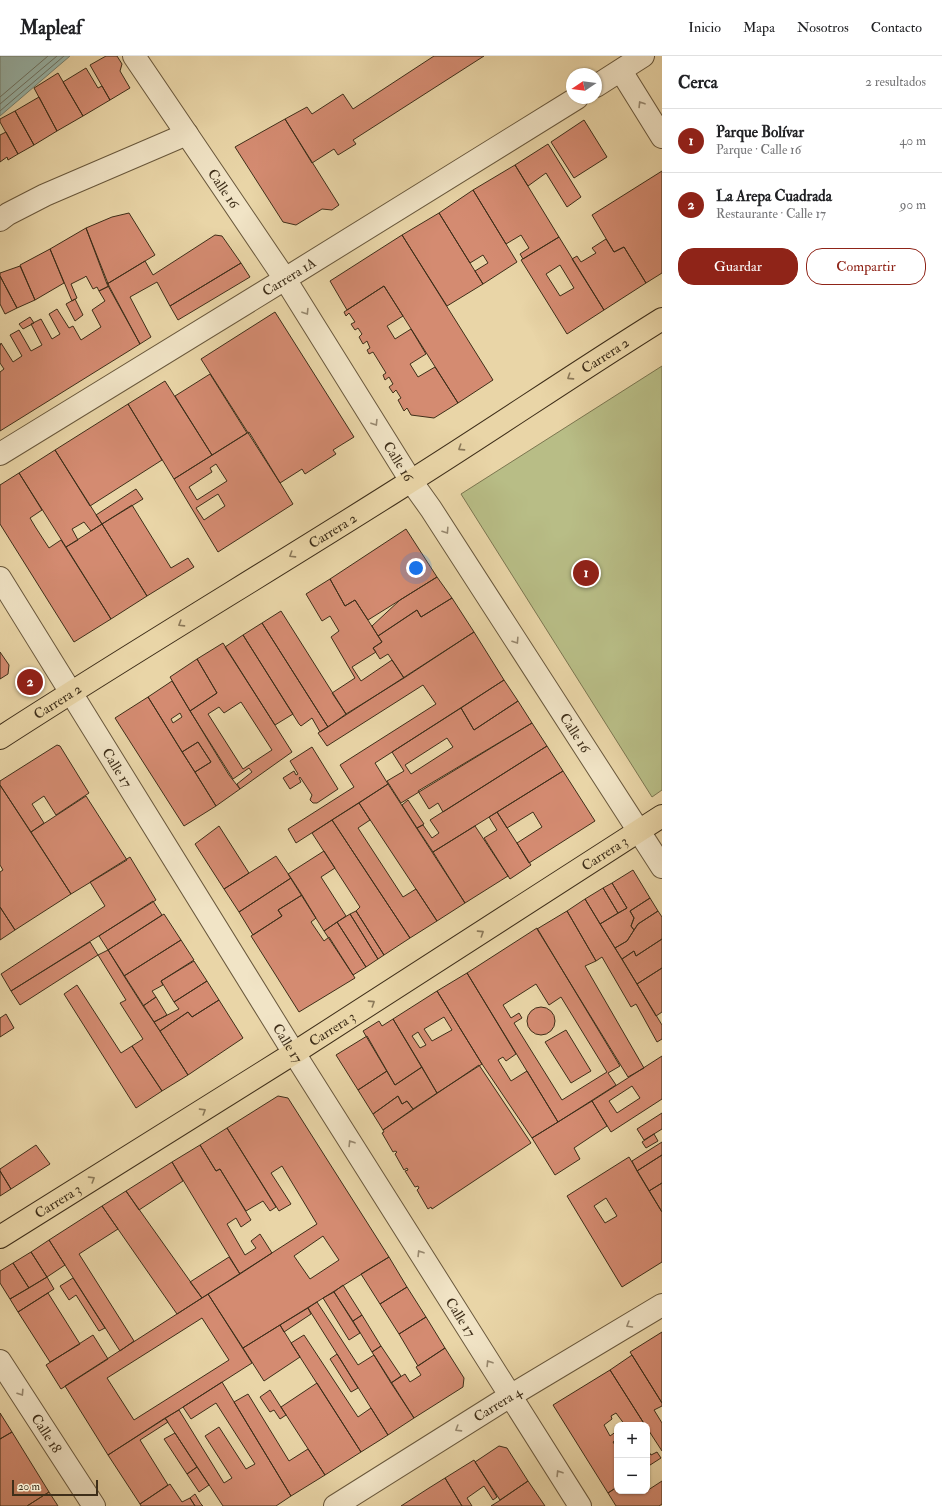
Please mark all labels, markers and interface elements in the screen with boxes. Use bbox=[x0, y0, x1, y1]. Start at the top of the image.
text: Mapleaf bbox=[20, 16, 82, 40]
text: Inicio bbox=[688, 19, 721, 36]
text: Mapa bbox=[743, 19, 775, 36]
text: Nosotros bbox=[797, 19, 849, 36]
text: Contacto bbox=[871, 19, 922, 36]
north arrow bbox=[566, 68, 602, 104]
text: Cerca bbox=[678, 72, 718, 93]
text: 2 resultados bbox=[865, 74, 926, 90]
one-way arrow bbox=[639, 101, 646, 108]
text: Parque Bolívar bbox=[716, 123, 804, 142]
text: 1 bbox=[689, 133, 693, 149]
text: 40 m bbox=[900, 133, 926, 149]
text: Parque · Calle 16 bbox=[716, 142, 801, 158]
street label: Calle 16 bbox=[204, 166, 244, 212]
text: La Arepa Cuadrada bbox=[716, 187, 832, 206]
text: 2 bbox=[688, 197, 694, 213]
text: 90 m bbox=[900, 197, 926, 213]
text: Restaurante · Calle 17 bbox=[716, 206, 826, 222]
button: Guardar bbox=[678, 248, 798, 285]
button: Compartir bbox=[806, 248, 926, 285]
street label: Carrera 1A bbox=[259, 253, 319, 300]
one-way arrow bbox=[301, 308, 309, 315]
street label: Carrera 2 bbox=[578, 334, 632, 377]
one-way arrow bbox=[567, 372, 574, 379]
one-way arrow bbox=[370, 419, 377, 426]
street label: Calle 16 bbox=[380, 438, 418, 485]
one-way arrow bbox=[458, 443, 465, 451]
street label: Carrera 2 bbox=[305, 509, 360, 552]
one-way arrow bbox=[441, 527, 448, 534]
one-way arrow bbox=[289, 550, 296, 558]
your location bbox=[406, 558, 426, 578]
pin: 1 bbox=[573, 558, 599, 588]
one-way arrow bbox=[178, 619, 185, 626]
one-way arrow bbox=[512, 636, 519, 643]
pin: 2 bbox=[17, 667, 43, 697]
street label: Carrera 2 bbox=[30, 679, 84, 723]
street label: Calle 16 bbox=[556, 710, 595, 757]
street label: Calle 17 bbox=[99, 745, 136, 791]
street label: Carrera 3 bbox=[578, 832, 631, 874]
one-way arrow bbox=[477, 930, 484, 938]
one-way arrow bbox=[367, 1001, 374, 1008]
street label: Carrera 3 bbox=[306, 1007, 358, 1050]
street label: Calle 17 bbox=[269, 1020, 307, 1067]
one-way arrow bbox=[199, 1108, 206, 1115]
one-way arrow bbox=[348, 1140, 356, 1147]
one-way arrow bbox=[88, 1177, 95, 1184]
street label: Carrera 3 bbox=[31, 1180, 84, 1222]
one-way arrow bbox=[417, 1250, 425, 1257]
street label: Calle 17 bbox=[442, 1294, 480, 1340]
one-way arrow bbox=[626, 1321, 633, 1328]
one-way arrow bbox=[487, 1360, 494, 1367]
street label: Carrera 4 bbox=[470, 1382, 526, 1425]
one-way arrow bbox=[16, 1389, 23, 1396]
street label: Calle 18 bbox=[28, 1410, 66, 1456]
map controls bbox=[614, 1422, 650, 1494]
button: + bbox=[614, 1422, 650, 1458]
one-way arrow bbox=[455, 1424, 462, 1432]
button: − bbox=[614, 1458, 650, 1494]
one-way arrow bbox=[556, 1470, 564, 1477]
scale bar bbox=[12, 1478, 98, 1497]
text: 20 m bbox=[18, 1480, 40, 1493]

